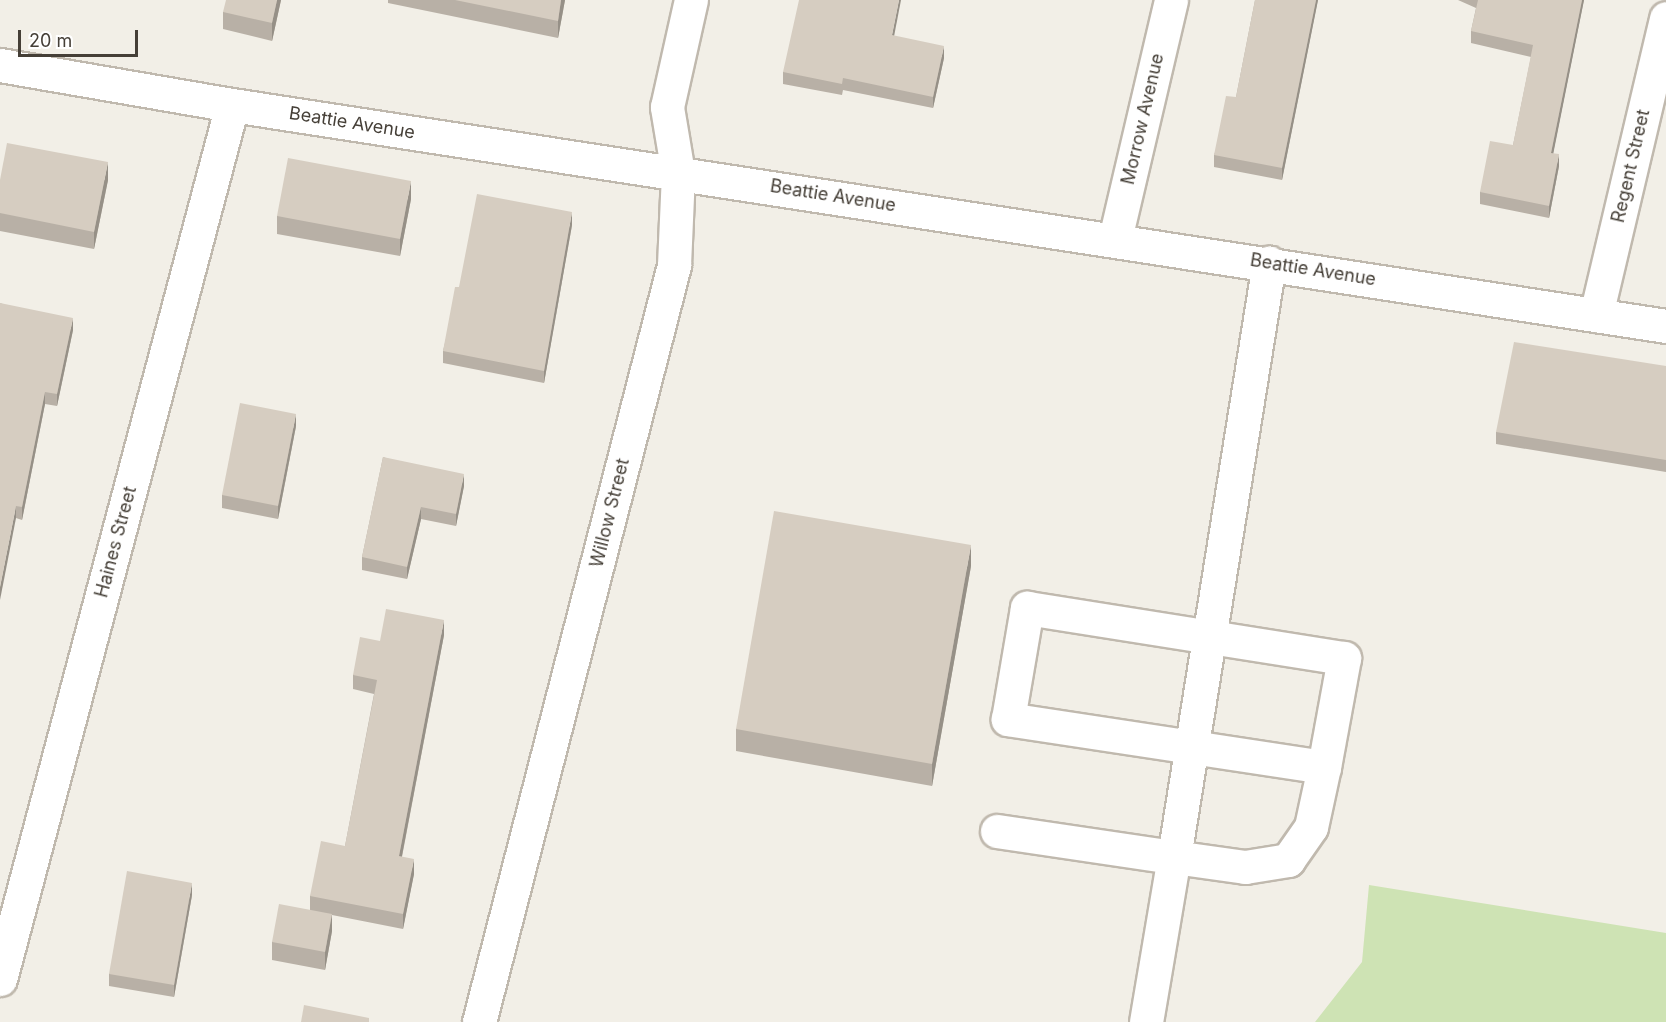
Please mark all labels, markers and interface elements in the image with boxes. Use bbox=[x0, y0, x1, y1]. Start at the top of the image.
scale bar bbox=[21, 18, 141, 56]
text: 20 m bbox=[29, 30, 72, 51]
street label: Morrow Avenue bbox=[1117, 51, 1169, 187]
street label: Beattie Avenue bbox=[288, 102, 416, 144]
street label: Regent Street bbox=[1607, 107, 1655, 225]
street label: Beattie Avenue bbox=[769, 175, 897, 217]
street label: Beattie Avenue bbox=[1249, 249, 1377, 291]
street label: Willow Street bbox=[586, 456, 634, 570]
street label: Haines Street bbox=[91, 484, 141, 600]

